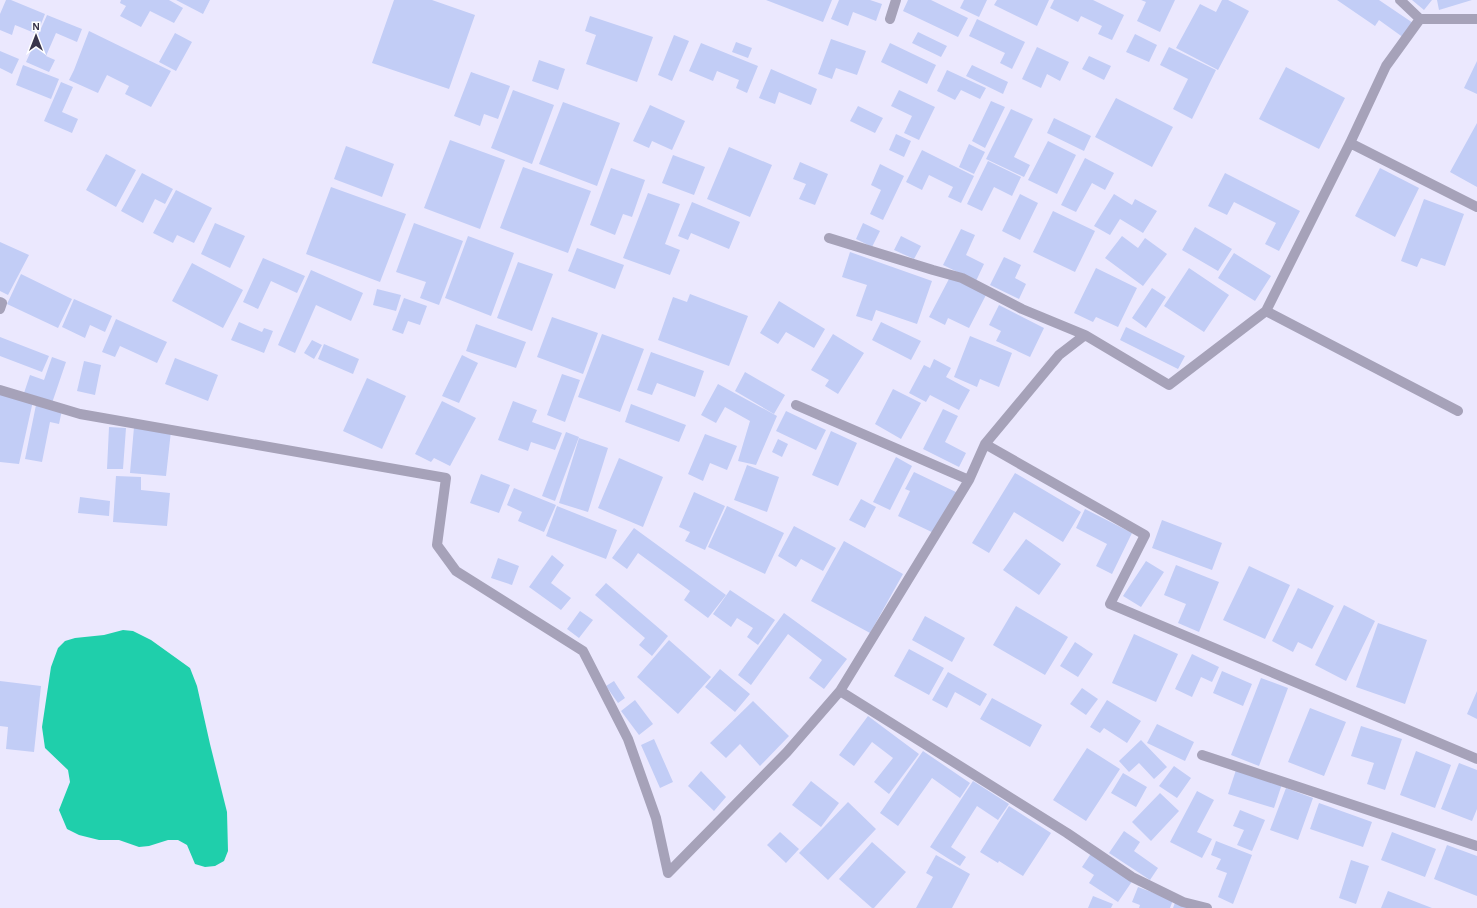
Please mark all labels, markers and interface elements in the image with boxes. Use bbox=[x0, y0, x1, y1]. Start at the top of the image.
north arrow bbox=[16, 16, 56, 56]
text: N bbox=[32, 21, 40, 32]

